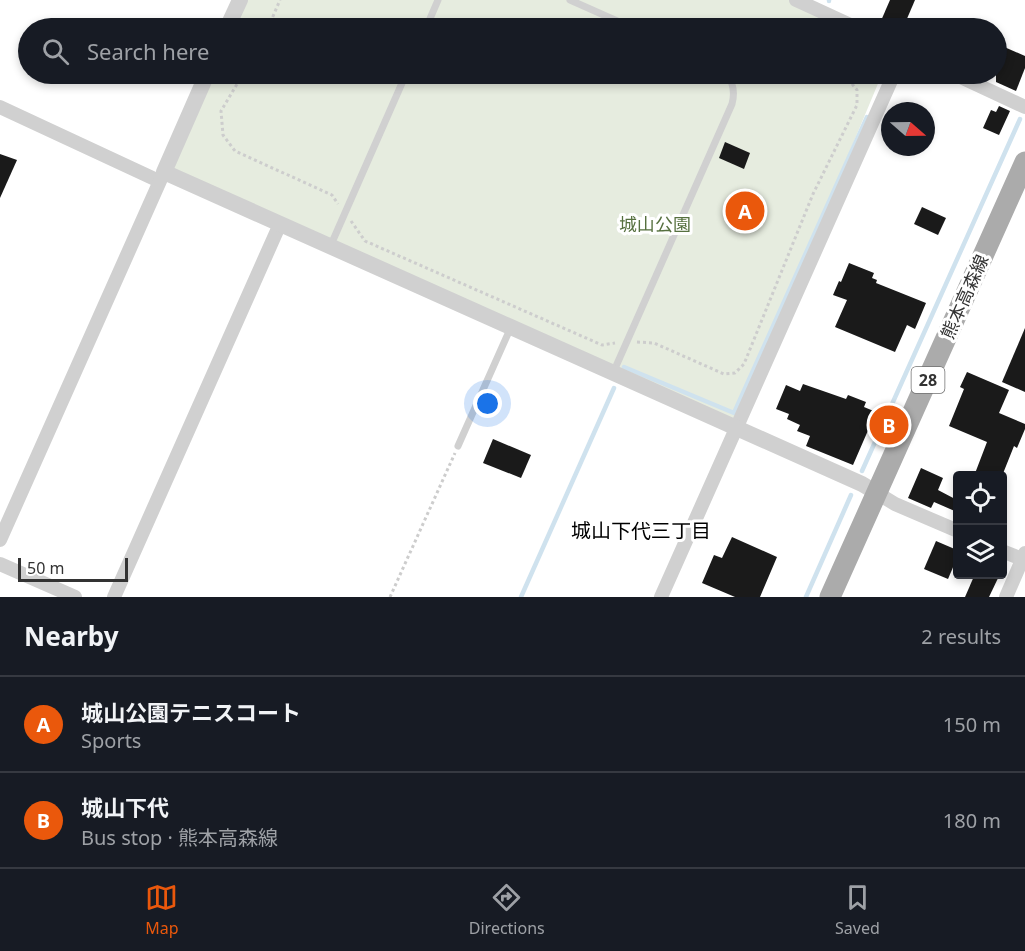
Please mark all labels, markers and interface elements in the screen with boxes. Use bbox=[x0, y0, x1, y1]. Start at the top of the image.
search box bbox=[18, 18, 1007, 84]
icon: search bbox=[39, 35, 72, 68]
text: Search here bbox=[87, 36, 209, 66]
north arrow bbox=[881, 102, 935, 156]
pin: A bbox=[726, 188, 764, 234]
park label: 城山公園 bbox=[619, 212, 691, 236]
street label: 熊本高森線 bbox=[935, 251, 993, 343]
road number: 28 bbox=[912, 367, 944, 393]
your location bbox=[473, 389, 502, 418]
pin: B bbox=[870, 402, 908, 448]
map controls bbox=[953, 471, 1007, 579]
button: locate bbox=[953, 471, 1007, 525]
district label: 城山下代三丁目 bbox=[571, 517, 711, 544]
button: layers bbox=[953, 525, 1007, 579]
scale bar bbox=[18, 555, 128, 582]
text: 50 m bbox=[27, 557, 64, 579]
text: Nearby bbox=[24, 618, 119, 654]
text: 2 results bbox=[921, 623, 1001, 650]
text: 城山公園テニスコート bbox=[81, 697, 301, 727]
text: A bbox=[37, 711, 50, 738]
text: 150 m bbox=[943, 711, 1001, 738]
text: Sports bbox=[81, 727, 141, 754]
text: 城山下代 bbox=[81, 792, 169, 822]
text: B bbox=[37, 807, 50, 834]
text: 180 m bbox=[943, 807, 1001, 834]
text: Bus stop · 熊本高森線 bbox=[81, 824, 278, 851]
tab: Map bbox=[145, 881, 178, 939]
tab: Directions bbox=[469, 881, 545, 939]
tab: Saved bbox=[835, 881, 880, 939]

